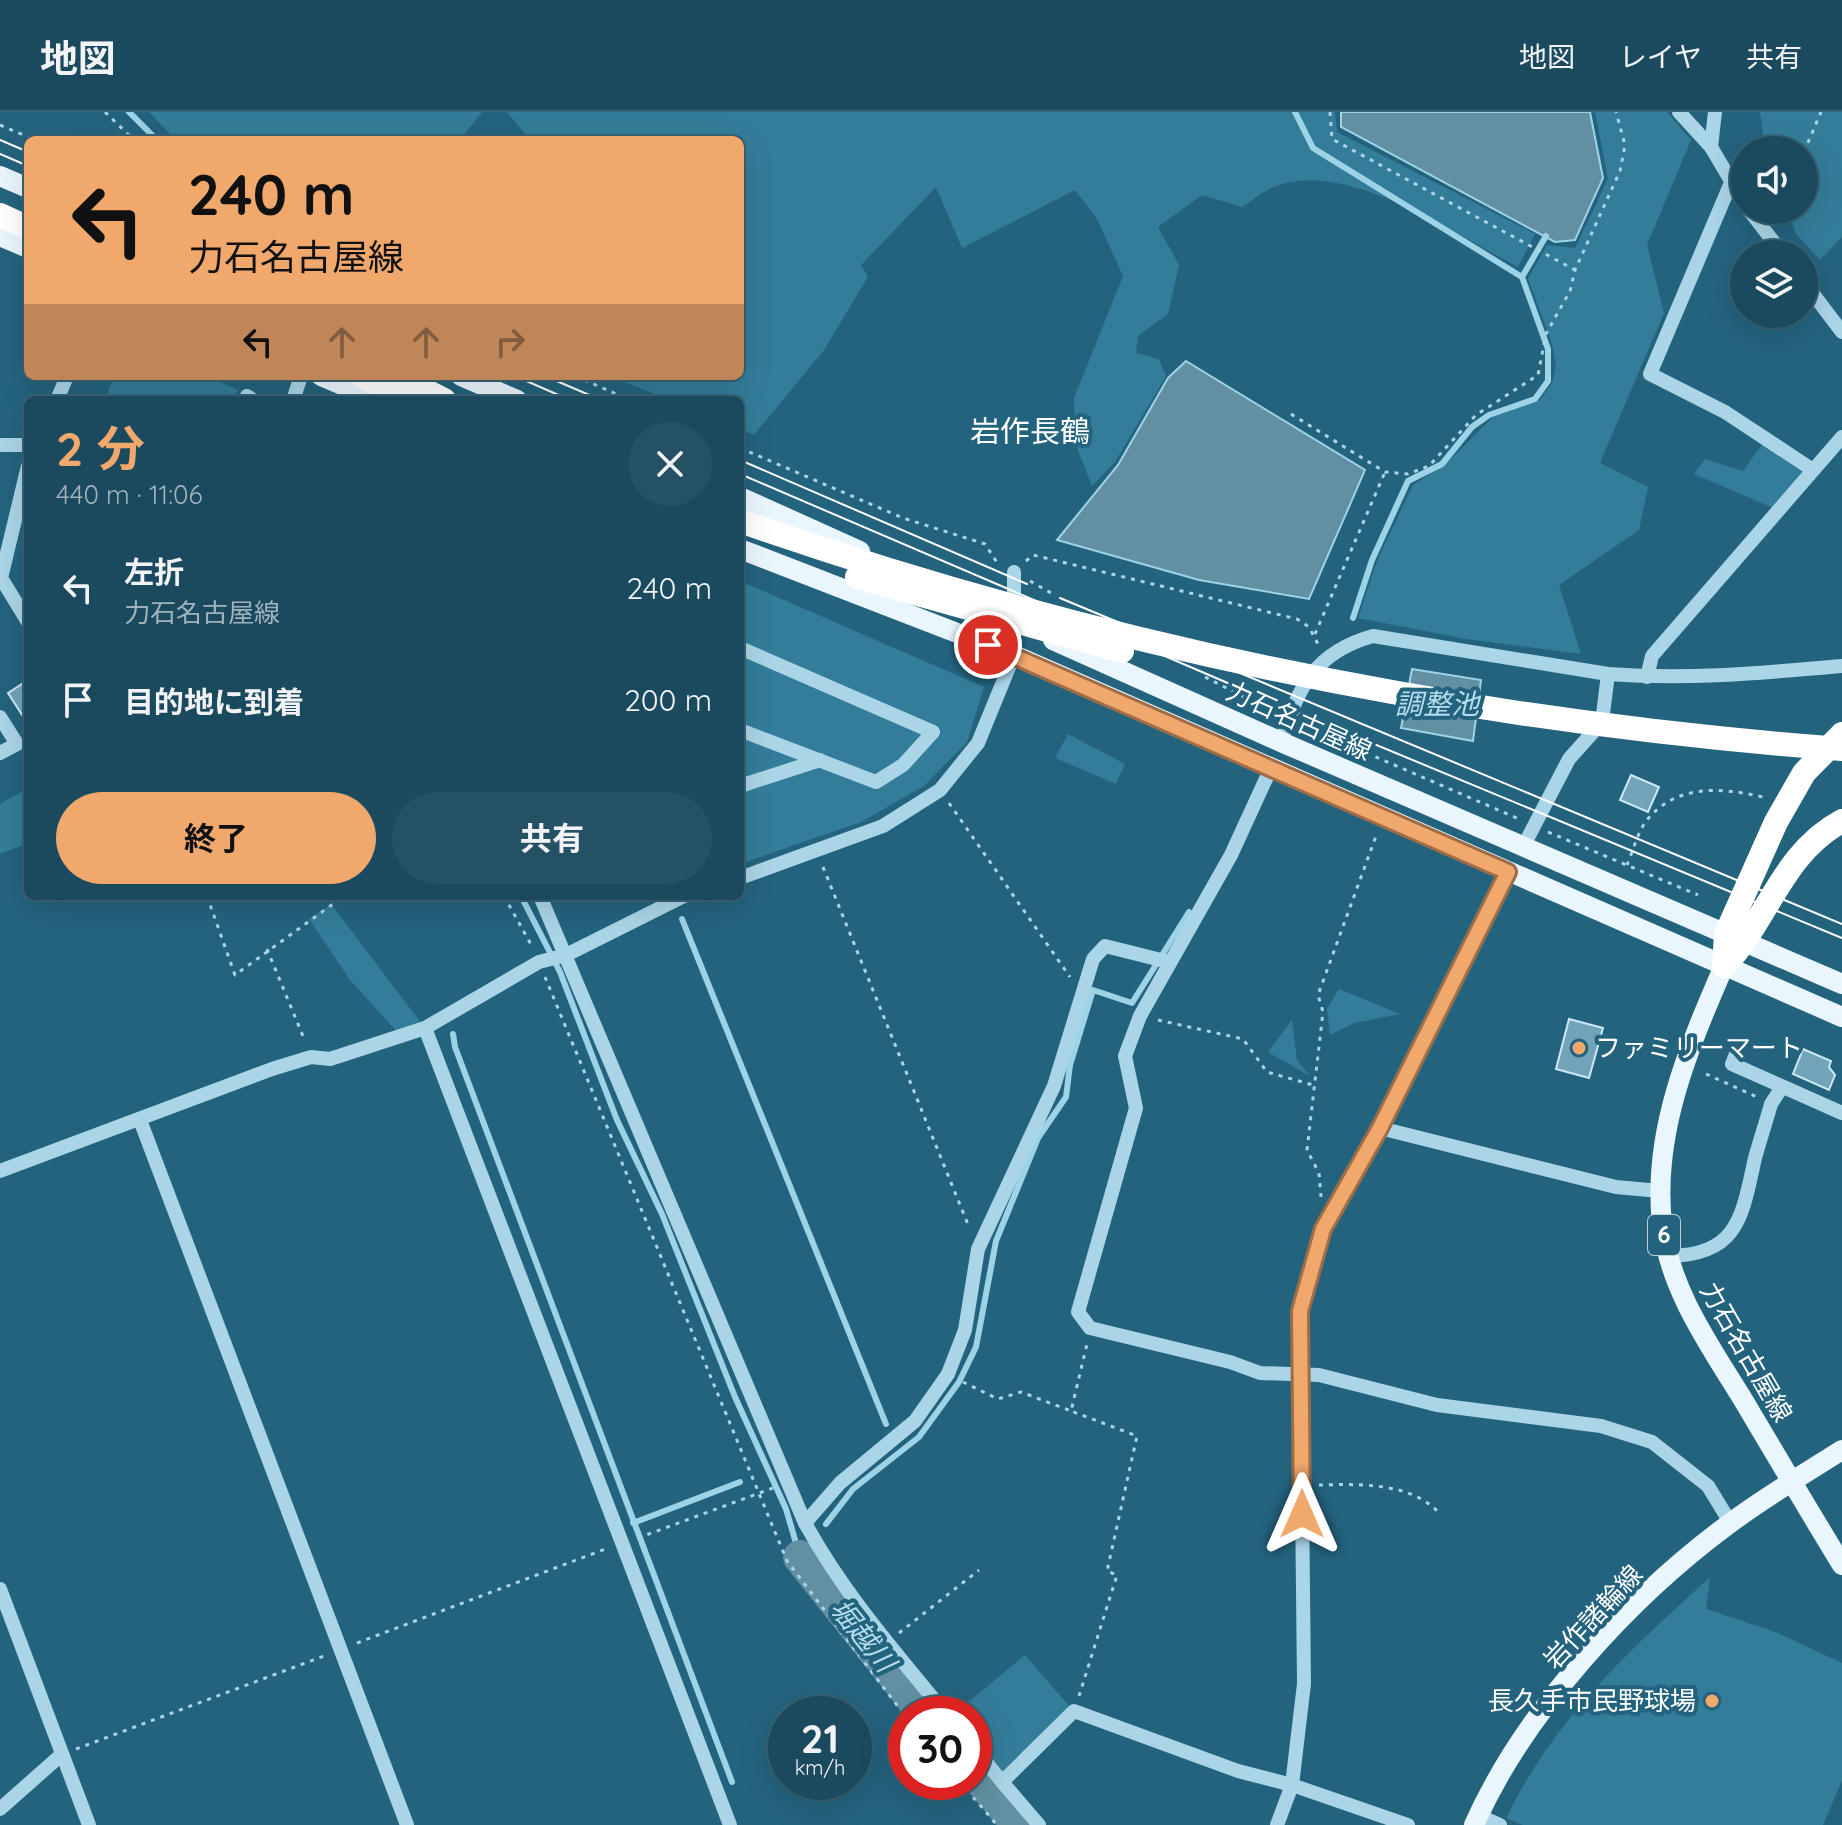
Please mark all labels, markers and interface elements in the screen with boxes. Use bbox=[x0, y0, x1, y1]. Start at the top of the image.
text: 地図 bbox=[40, 34, 116, 82]
text: 地図 bbox=[1519, 39, 1575, 74]
text: レイヤ bbox=[1619, 39, 1702, 74]
text: 共有 bbox=[1746, 39, 1802, 74]
map controls bbox=[1730, 136, 1818, 328]
button: sound bbox=[1730, 136, 1818, 224]
text: 240 m bbox=[188, 159, 355, 229]
icon: left bbox=[56, 168, 160, 272]
text: 力石名古屋線 bbox=[188, 234, 404, 279]
button: layers bbox=[1730, 240, 1818, 328]
icon: left bbox=[236, 320, 280, 364]
icon: ahead bbox=[320, 320, 364, 364]
icon: ahead bbox=[404, 320, 448, 364]
icon: right bbox=[488, 320, 532, 364]
district label: 岩作長鶴 bbox=[970, 412, 1090, 450]
text: 2 分 bbox=[56, 418, 145, 478]
button: close bbox=[628, 422, 712, 506]
text: 440 m · 11:06 bbox=[56, 478, 203, 511]
text: 左折 bbox=[124, 553, 184, 591]
icon: left bbox=[56, 566, 100, 610]
text: 240 m bbox=[627, 569, 712, 607]
text: 力石名古屋線 bbox=[124, 596, 280, 629]
pin bbox=[954, 611, 1022, 679]
icon: arrive bbox=[966, 623, 1010, 667]
street label: 力石名古屋線 bbox=[1221, 674, 1377, 767]
icon: arrive bbox=[56, 678, 100, 722]
text: 200 m bbox=[624, 681, 712, 719]
text: 目的地に到着 bbox=[124, 683, 304, 721]
water label: 調整池 bbox=[1395, 686, 1482, 721]
button: 終了 bbox=[56, 792, 376, 884]
button: 共有 bbox=[392, 792, 712, 884]
place label: ファミリーマート bbox=[1595, 1031, 1803, 1064]
marker: ファミリーマート bbox=[1570, 1039, 1588, 1057]
road number: 6 bbox=[1648, 1215, 1680, 1255]
street label: 力石名古屋線 bbox=[1693, 1276, 1800, 1428]
position arrow bbox=[1260, 1472, 1344, 1556]
street label: 岩作諸輪線 bbox=[1536, 1558, 1649, 1675]
water label: 堀越川 bbox=[823, 1591, 905, 1681]
place label: 長久手市民野球場 bbox=[1488, 1684, 1696, 1717]
marker: 長久手市民野球場 bbox=[1703, 1692, 1721, 1710]
speed limit sign: 30 bbox=[888, 1696, 992, 1800]
text: 21 bbox=[801, 1713, 839, 1763]
text: km/h bbox=[795, 1755, 845, 1780]

